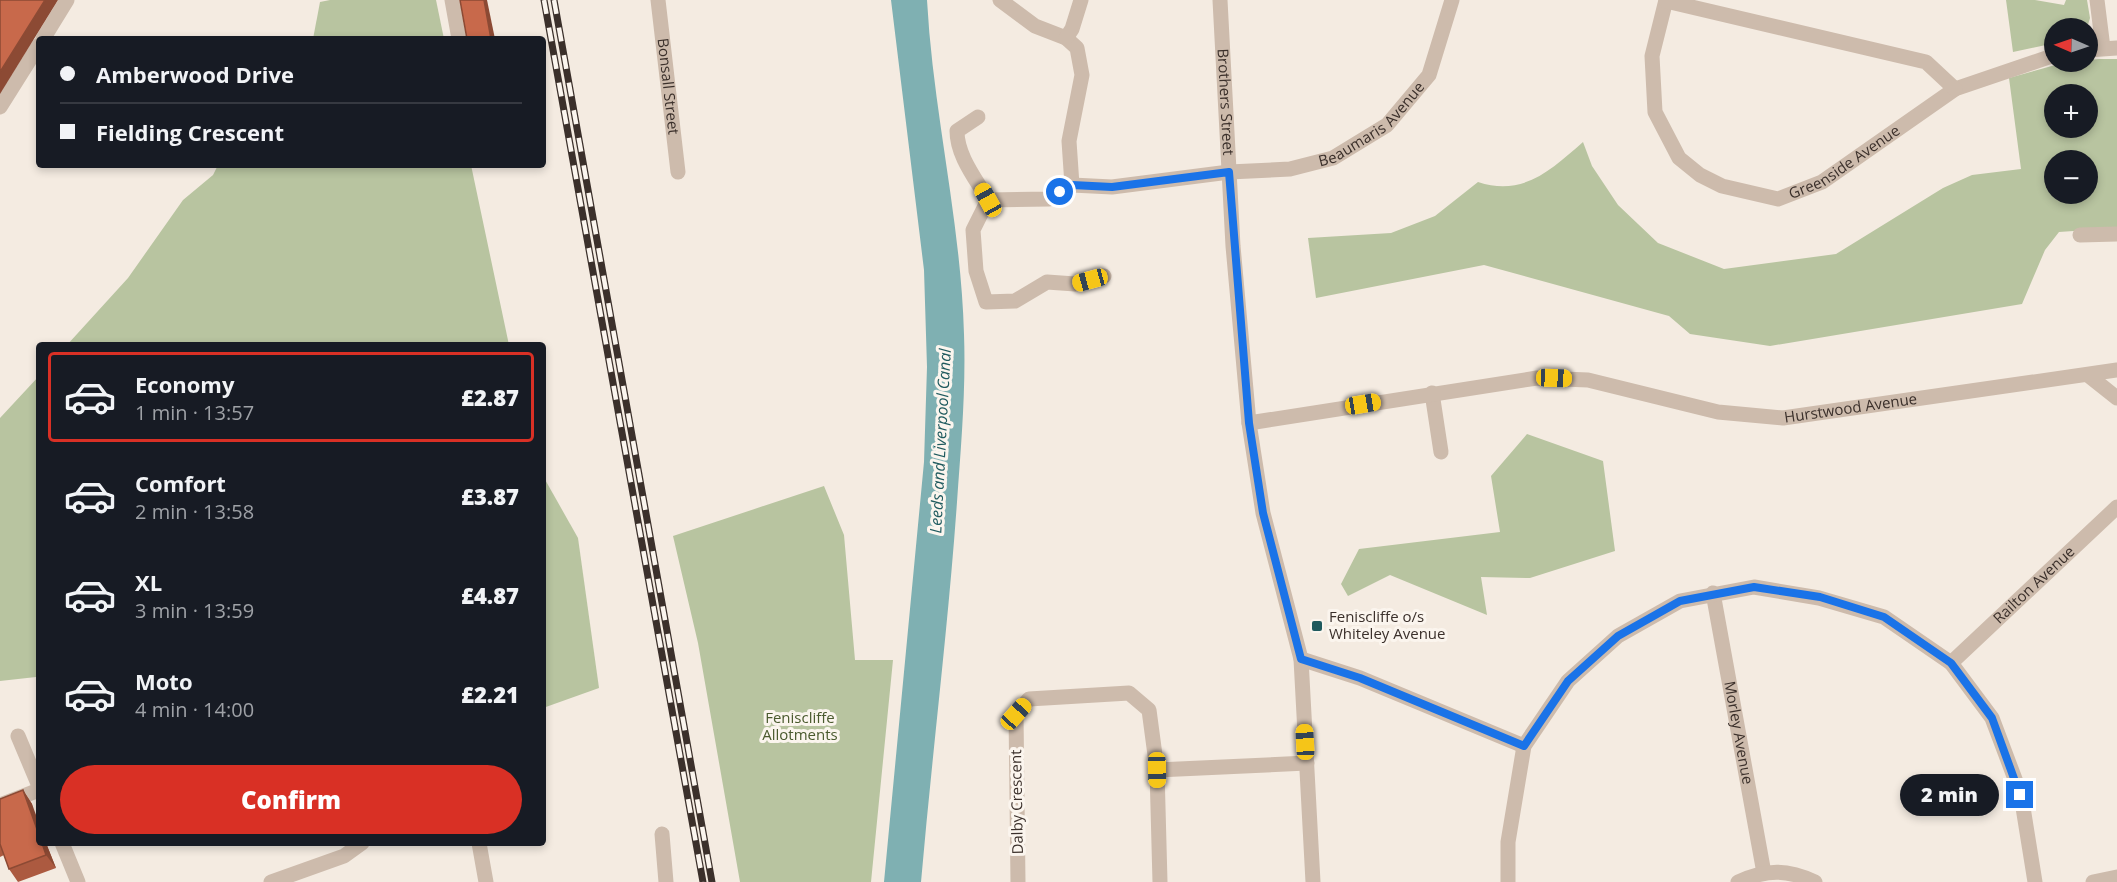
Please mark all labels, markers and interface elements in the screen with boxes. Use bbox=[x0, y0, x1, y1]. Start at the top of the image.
north arrow bbox=[2044, 18, 2098, 72]
map controls bbox=[2044, 18, 2098, 204]
street label: Bonsall Street bbox=[654, 37, 685, 136]
street label: Brothers Street bbox=[1214, 48, 1239, 156]
text: Amberwood Drive bbox=[96, 59, 294, 89]
street label: Beaumaris Avenue bbox=[1316, 77, 1428, 170]
button: + bbox=[2044, 84, 2098, 138]
text: Fielding Crescent bbox=[96, 117, 284, 147]
street label: Greenside Avenue bbox=[1785, 120, 1903, 203]
button: − bbox=[2044, 150, 2098, 204]
route start bbox=[1046, 178, 1073, 205]
car bbox=[971, 180, 1005, 220]
car bbox=[1070, 267, 1110, 293]
water label: Leeds and Liverpool Canal bbox=[924, 347, 956, 534]
car bbox=[1536, 368, 1572, 388]
text: Economy bbox=[135, 369, 234, 399]
icon: car bbox=[63, 370, 117, 424]
text: £2.87 bbox=[461, 382, 519, 412]
street label: Hurstwood Avenue bbox=[1783, 388, 1918, 427]
car bbox=[1344, 392, 1382, 416]
text: 1 min · 13:57 bbox=[135, 399, 254, 426]
text: Comfort bbox=[135, 468, 226, 498]
icon: car bbox=[63, 469, 117, 523]
text: £3.87 bbox=[461, 481, 519, 511]
text: 2 min · 13:58 bbox=[135, 498, 254, 525]
street label: Railton Avenue bbox=[1988, 541, 2078, 627]
text: XL bbox=[135, 567, 162, 597]
icon: car bbox=[63, 568, 117, 622]
text: £4.87 bbox=[461, 580, 519, 610]
text: 3 min · 13:59 bbox=[135, 597, 254, 624]
place label: Feniscliffe o/s Whiteley Avenue bbox=[1329, 606, 1445, 643]
marker: Feniscliffe o/s Whiteley Avenue bbox=[1310, 619, 1324, 633]
text: Moto bbox=[135, 666, 193, 696]
icon: car bbox=[63, 667, 117, 721]
text: £2.21 bbox=[461, 679, 519, 709]
street label: Morley Avenue bbox=[1720, 679, 1759, 786]
car bbox=[997, 695, 1035, 733]
text: 4 min · 14:00 bbox=[135, 696, 254, 723]
park label: Feniscliffe Allotments bbox=[762, 707, 838, 744]
car bbox=[1295, 724, 1315, 760]
street label: Dalby Crescent bbox=[1005, 749, 1027, 855]
car bbox=[1148, 752, 1166, 788]
button: Confirm bbox=[60, 765, 522, 834]
callout: 2 min bbox=[1900, 774, 1999, 816]
text: 2 min bbox=[1921, 781, 1978, 808]
route end bbox=[2006, 781, 2033, 808]

